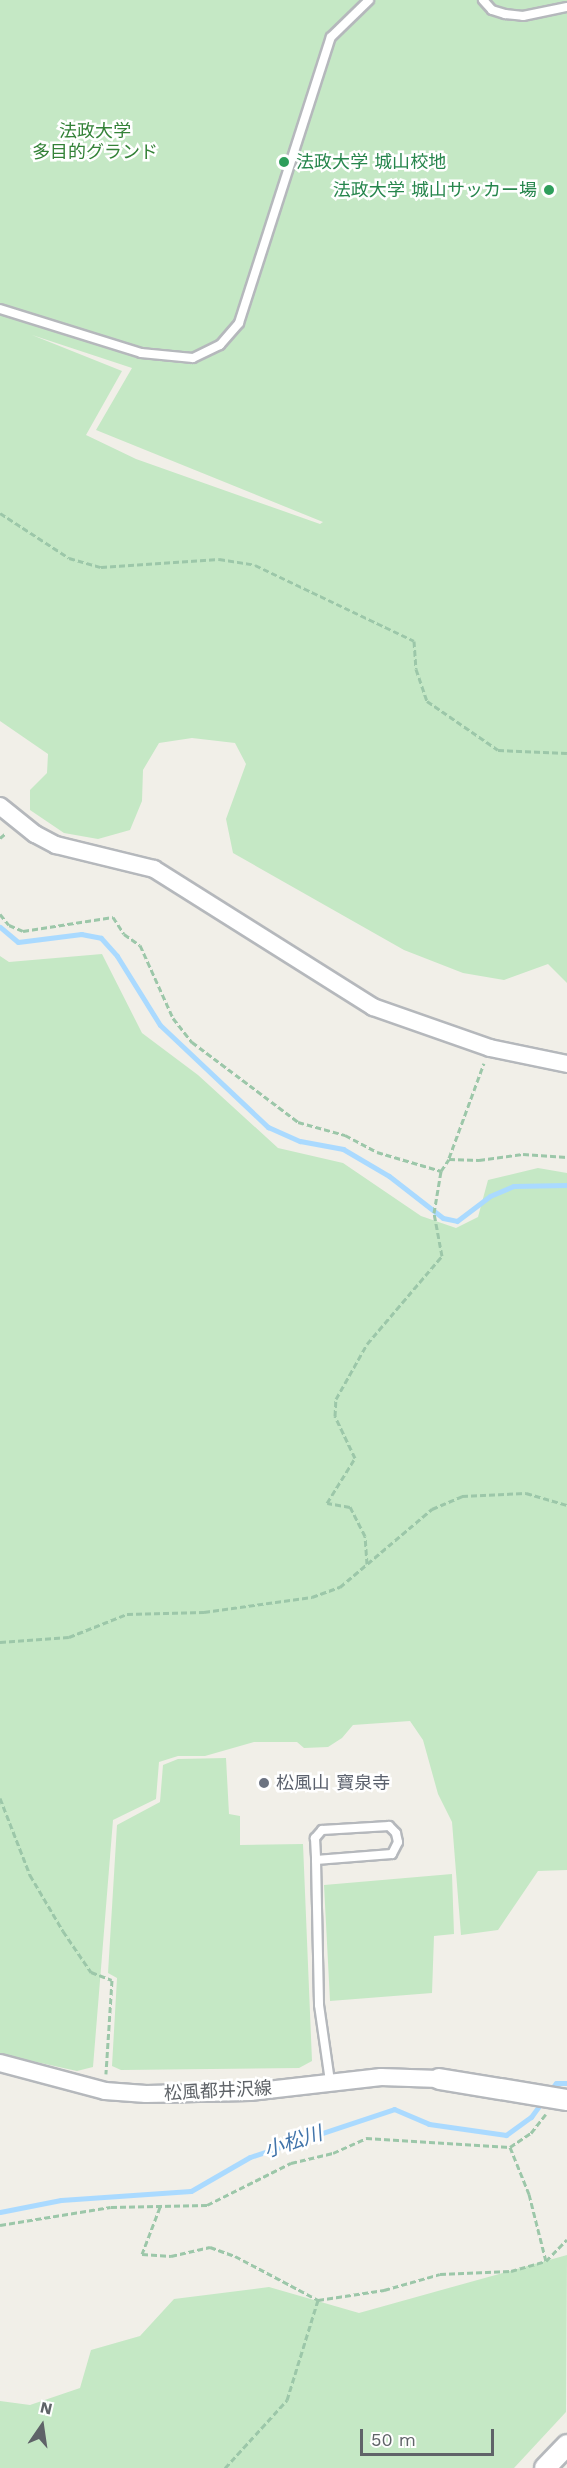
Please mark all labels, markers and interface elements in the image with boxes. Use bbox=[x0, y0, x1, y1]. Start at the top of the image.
park label: 法政大学 多目的グランド bbox=[32, 121, 158, 164]
place label: 法政大学 城山校地 bbox=[296, 151, 446, 173]
marker: 法政大学 城山校地 bbox=[277, 155, 291, 169]
place label: 法政大学 城山サッカー場 bbox=[333, 179, 537, 201]
marker: 法政大学 城山サッカー場 bbox=[542, 183, 556, 197]
place label: 松風山 寶泉寺 bbox=[276, 1772, 390, 1794]
marker: 松風山 寶泉寺 bbox=[257, 1776, 271, 1790]
street label: 松風都井沢線 bbox=[164, 2077, 272, 2105]
water label: 小松川 bbox=[261, 2121, 325, 2163]
north arrow bbox=[12, 2396, 72, 2456]
text: N bbox=[38, 2397, 54, 2419]
scale bar bbox=[363, 2417, 496, 2455]
text: 50 m bbox=[371, 2429, 416, 2450]

